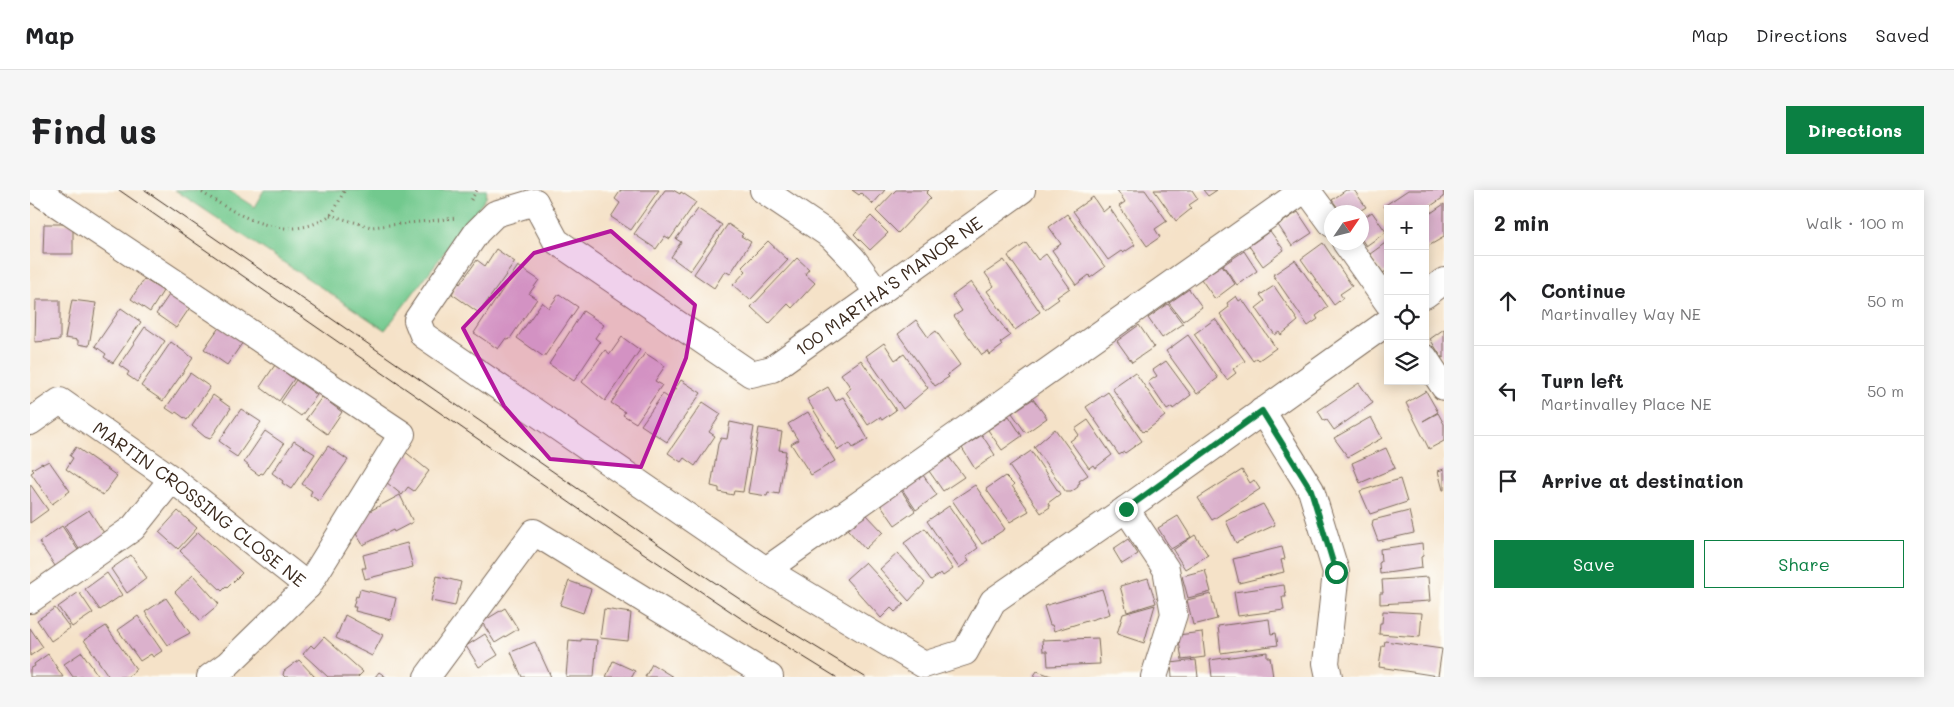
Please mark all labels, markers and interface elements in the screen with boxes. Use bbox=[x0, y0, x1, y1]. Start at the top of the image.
text: Map bbox=[25, 19, 74, 50]
text: Map bbox=[1691, 23, 1728, 47]
text: Directions bbox=[1756, 23, 1848, 47]
text: Saved bbox=[1876, 23, 1929, 47]
button: Directions bbox=[1786, 106, 1924, 154]
text: Find us bbox=[30, 107, 157, 153]
north arrow bbox=[1324, 205, 1369, 250]
map controls bbox=[1384, 205, 1429, 385]
button: + bbox=[1384, 205, 1429, 250]
text: 2 min bbox=[1494, 209, 1549, 236]
street label: 100 MARTHA'S MANOR NE bbox=[790, 210, 987, 361]
text: Walk · 100 m bbox=[1805, 212, 1904, 233]
button: − bbox=[1384, 250, 1429, 295]
text: Continue bbox=[1541, 278, 1626, 303]
icon: ahead bbox=[1494, 287, 1522, 315]
text: 50 m bbox=[1867, 290, 1904, 311]
button: locate bbox=[1384, 295, 1429, 340]
text: Martinvalley Way NE bbox=[1541, 303, 1701, 324]
button: layers bbox=[1384, 340, 1429, 385]
text: Turn left bbox=[1541, 368, 1624, 393]
icon: left bbox=[1494, 377, 1522, 405]
text: 50 m bbox=[1867, 380, 1904, 401]
text: Martinvalley Place NE bbox=[1541, 393, 1712, 414]
street label: MARTIN CROSSING CLOSE NE bbox=[88, 416, 311, 592]
icon: arrive bbox=[1494, 467, 1522, 495]
text: Arrive at destination bbox=[1541, 468, 1744, 493]
route end bbox=[1115, 498, 1138, 521]
button: Save bbox=[1494, 540, 1694, 588]
button: Share bbox=[1704, 540, 1904, 588]
route start bbox=[1325, 561, 1348, 584]

